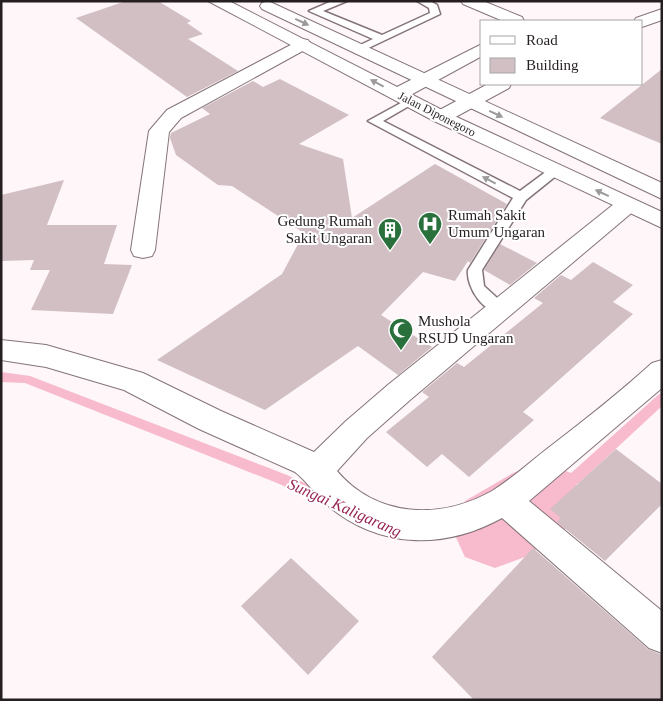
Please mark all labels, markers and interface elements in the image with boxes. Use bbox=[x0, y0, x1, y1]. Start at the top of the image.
one-way arrow bbox=[295, 19, 309, 27]
legend bbox=[480, 20, 643, 85]
text: Road bbox=[526, 32, 558, 48]
text: Building bbox=[526, 57, 579, 73]
one-way arrow bbox=[370, 79, 384, 87]
street label: Jalan Diponegoro bbox=[396, 88, 478, 140]
one-way arrow bbox=[489, 110, 503, 118]
one-way arrow bbox=[481, 176, 496, 184]
one-way arrow bbox=[595, 189, 609, 197]
place label: Rumah Sakit Umum Ungaran bbox=[448, 207, 546, 240]
hospital icon: Rumah Sakit Umum Ungaran bbox=[417, 211, 443, 245]
place label: Gedung Rumah Sakit Ungaran bbox=[277, 213, 372, 246]
building icon: Gedung Rumah Sakit Ungaran bbox=[377, 217, 403, 251]
place label: Mushola RSUD Ungaran bbox=[418, 313, 514, 346]
mosque icon: Mushola RSUD Ungaran bbox=[388, 317, 414, 351]
water label: Sungai Kaligarang bbox=[285, 475, 404, 541]

